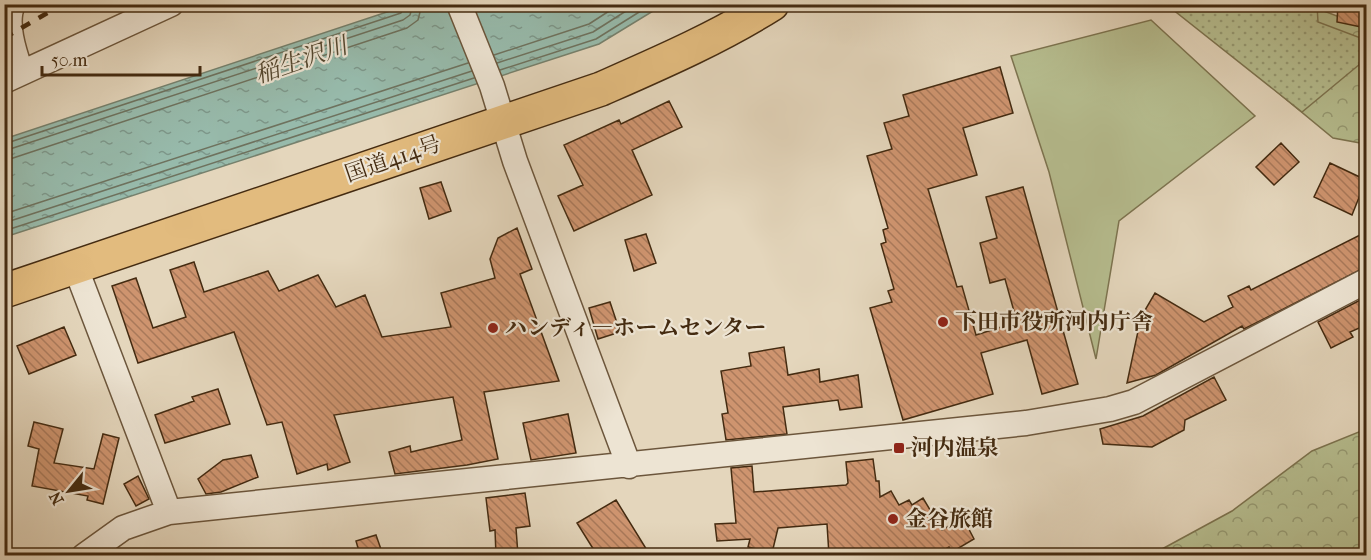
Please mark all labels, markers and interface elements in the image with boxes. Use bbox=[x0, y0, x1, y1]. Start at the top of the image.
water label: 稲生沢川 bbox=[251, 30, 354, 89]
scale bar bbox=[42, 39, 200, 77]
text: 50 m bbox=[51, 50, 88, 71]
street label: 国道414号 bbox=[342, 130, 444, 188]
place label: 下田市役所河内庁舎 bbox=[955, 309, 1153, 335]
place label: ハンディ―ホームセンター bbox=[505, 315, 766, 341]
marker: 下田市役所河内庁舎 bbox=[936, 315, 950, 329]
marker: ハンディ―ホームセンター bbox=[486, 321, 500, 335]
place label: 河内温泉 bbox=[911, 435, 999, 461]
marker: 河内温泉 bbox=[892, 441, 906, 455]
north arrow bbox=[39, 461, 99, 521]
text: N bbox=[45, 487, 68, 508]
place label: 金谷旅館 bbox=[905, 506, 993, 532]
marker: 金谷旅館 bbox=[886, 512, 900, 526]

